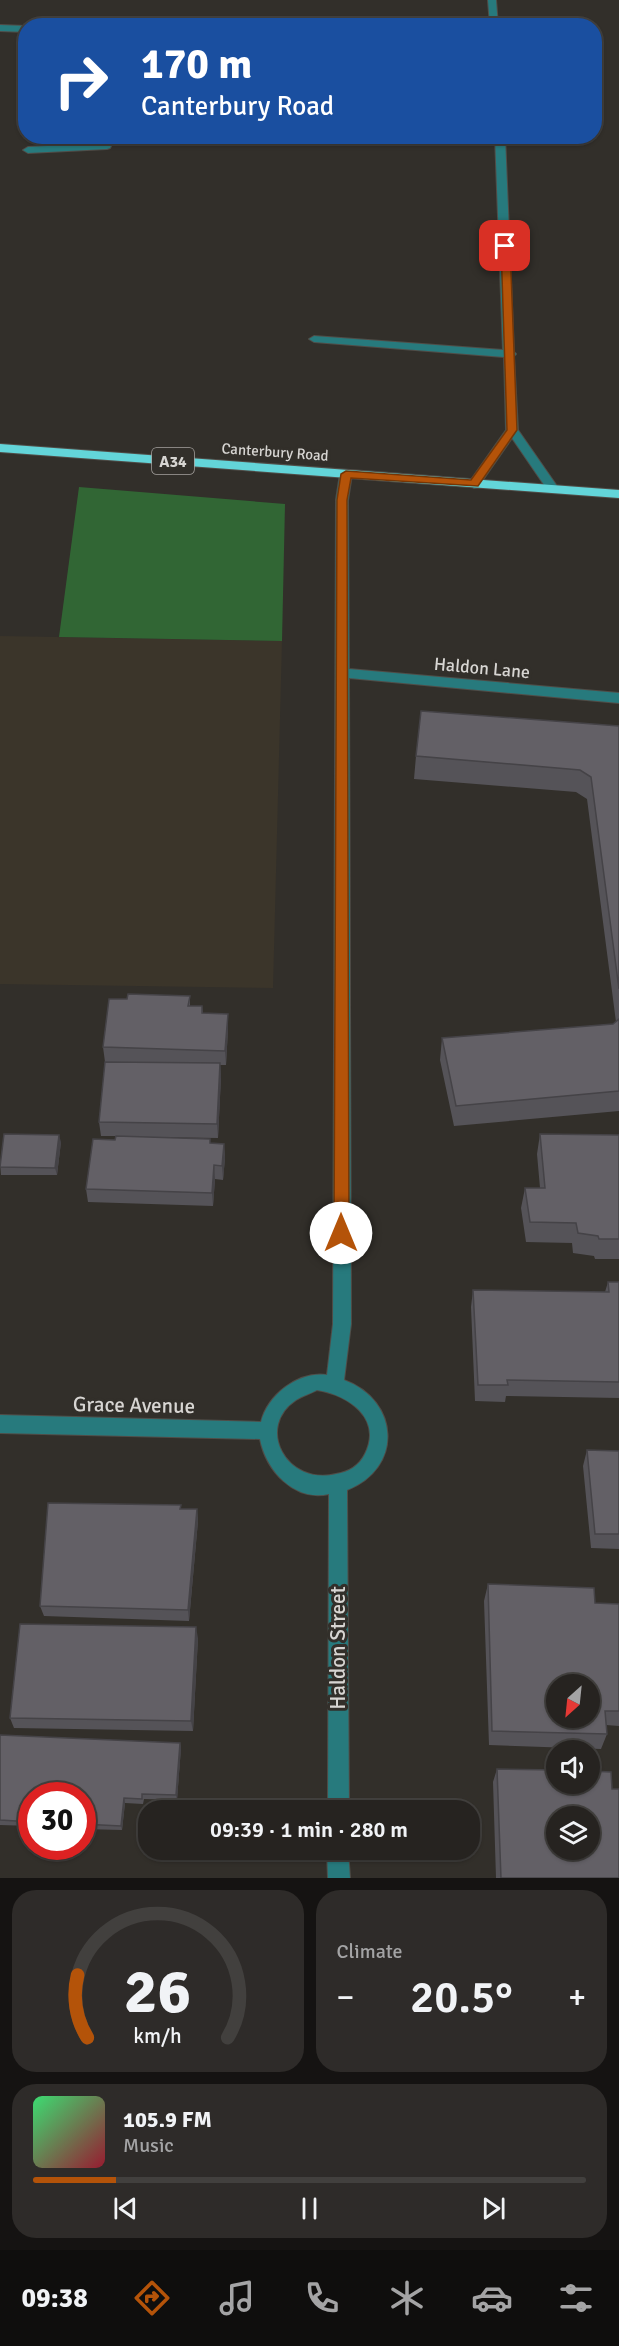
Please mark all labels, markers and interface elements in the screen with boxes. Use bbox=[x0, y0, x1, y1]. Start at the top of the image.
text: 170 m bbox=[141, 39, 252, 90]
icon: right bbox=[42, 42, 120, 120]
text: Canterbury Road bbox=[141, 90, 334, 123]
pin bbox=[479, 220, 530, 271]
icon: arrive bbox=[488, 229, 521, 262]
street label: Canterbury Road bbox=[221, 439, 329, 465]
road number: A34 bbox=[152, 448, 194, 474]
street label: Haldon Lane bbox=[433, 653, 531, 683]
position arrow bbox=[309, 1201, 373, 1265]
street label: Grace Avenue bbox=[73, 1391, 195, 1419]
street label: Haldon Street bbox=[325, 1586, 351, 1710]
north arrow bbox=[546, 1674, 600, 1728]
map controls bbox=[546, 1674, 600, 1860]
button: sound bbox=[546, 1740, 600, 1794]
speed limit sign: 30 bbox=[18, 1782, 96, 1860]
button: layers bbox=[546, 1806, 600, 1860]
text: 09:39 · 1 min · 280 m bbox=[210, 1816, 408, 1843]
text: Climate bbox=[337, 1939, 402, 1964]
text: 26 bbox=[124, 1953, 191, 2030]
text: 20.5° bbox=[410, 1970, 513, 2025]
text: − bbox=[337, 1977, 354, 2018]
text: + bbox=[568, 1977, 586, 2018]
text: km/h bbox=[133, 2023, 182, 2049]
text: 105.9 FM bbox=[123, 2106, 212, 2133]
text: Music bbox=[123, 2133, 174, 2158]
icon: previous bbox=[109, 2192, 142, 2225]
icon: pause bbox=[293, 2192, 326, 2225]
icon: next bbox=[477, 2192, 510, 2225]
icon: directions bbox=[131, 2277, 173, 2319]
icon: music bbox=[216, 2277, 258, 2319]
icon: phone bbox=[301, 2277, 343, 2319]
icon: climate bbox=[386, 2277, 428, 2319]
icon: car bbox=[471, 2277, 513, 2319]
icon: filters bbox=[555, 2277, 597, 2319]
text: 09:38 bbox=[21, 2282, 88, 2315]

